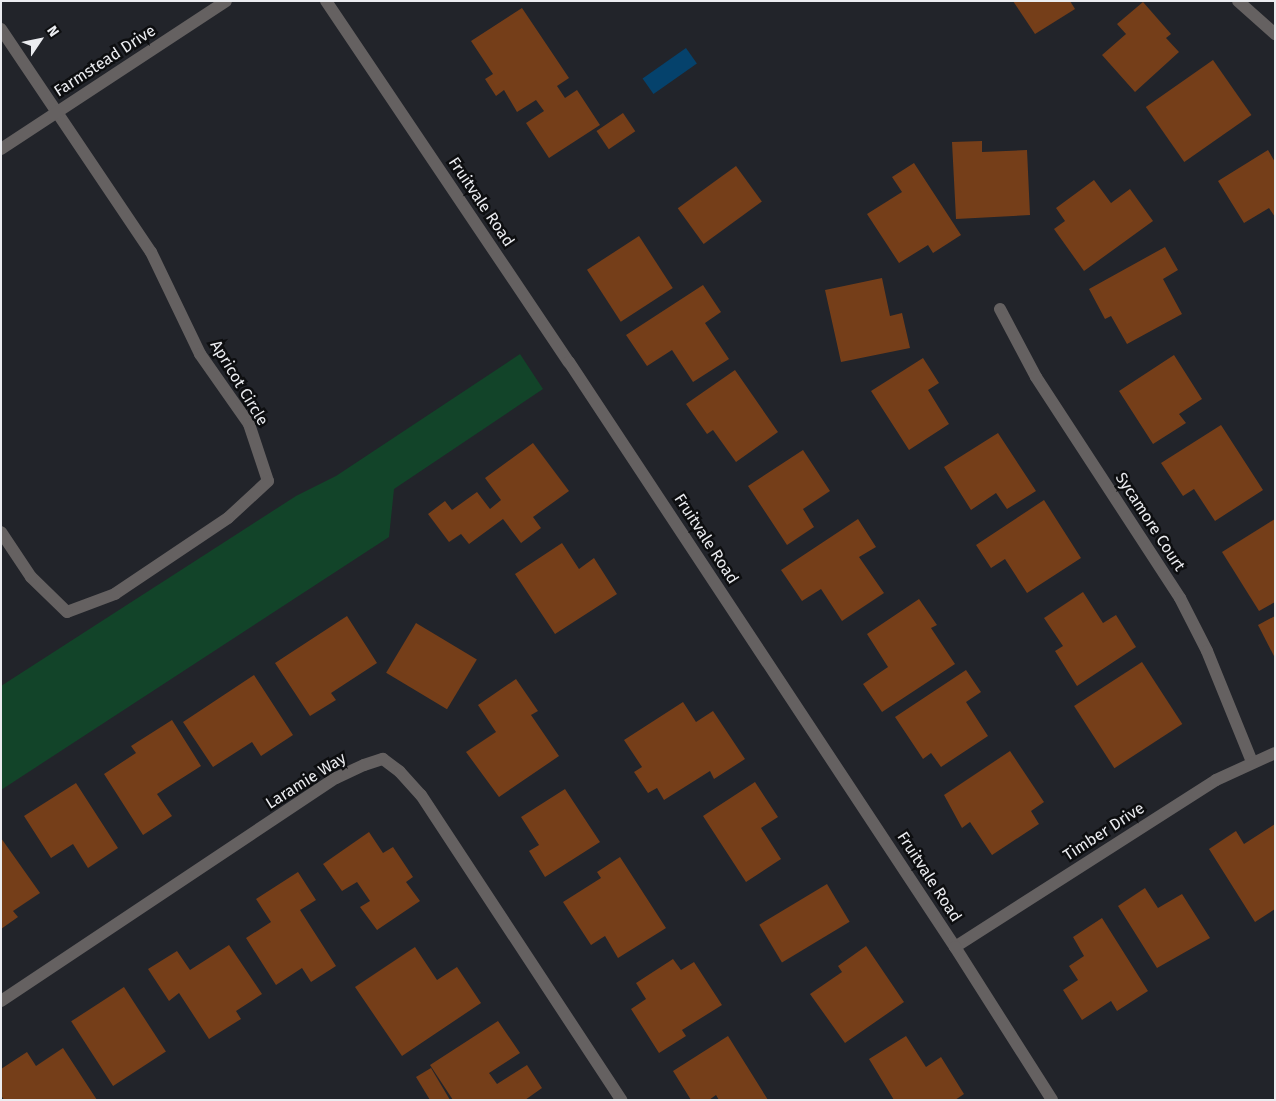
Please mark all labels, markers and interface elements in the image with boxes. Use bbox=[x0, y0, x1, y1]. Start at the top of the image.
north arrow bbox=[15, 15, 65, 65]
street label: Farmstead Drive bbox=[51, 21, 159, 101]
text: N bbox=[43, 23, 62, 40]
street label: Fruitvale Road bbox=[444, 154, 518, 250]
street label: Apricot Circle bbox=[206, 337, 272, 429]
street label: Sycamore Court bbox=[1111, 469, 1189, 575]
street label: Fruitvale Road bbox=[670, 490, 742, 588]
street label: Laramie Way bbox=[262, 749, 350, 813]
street label: Timber Drive bbox=[1060, 799, 1148, 865]
street label: Fruitvale Road bbox=[893, 828, 965, 926]

